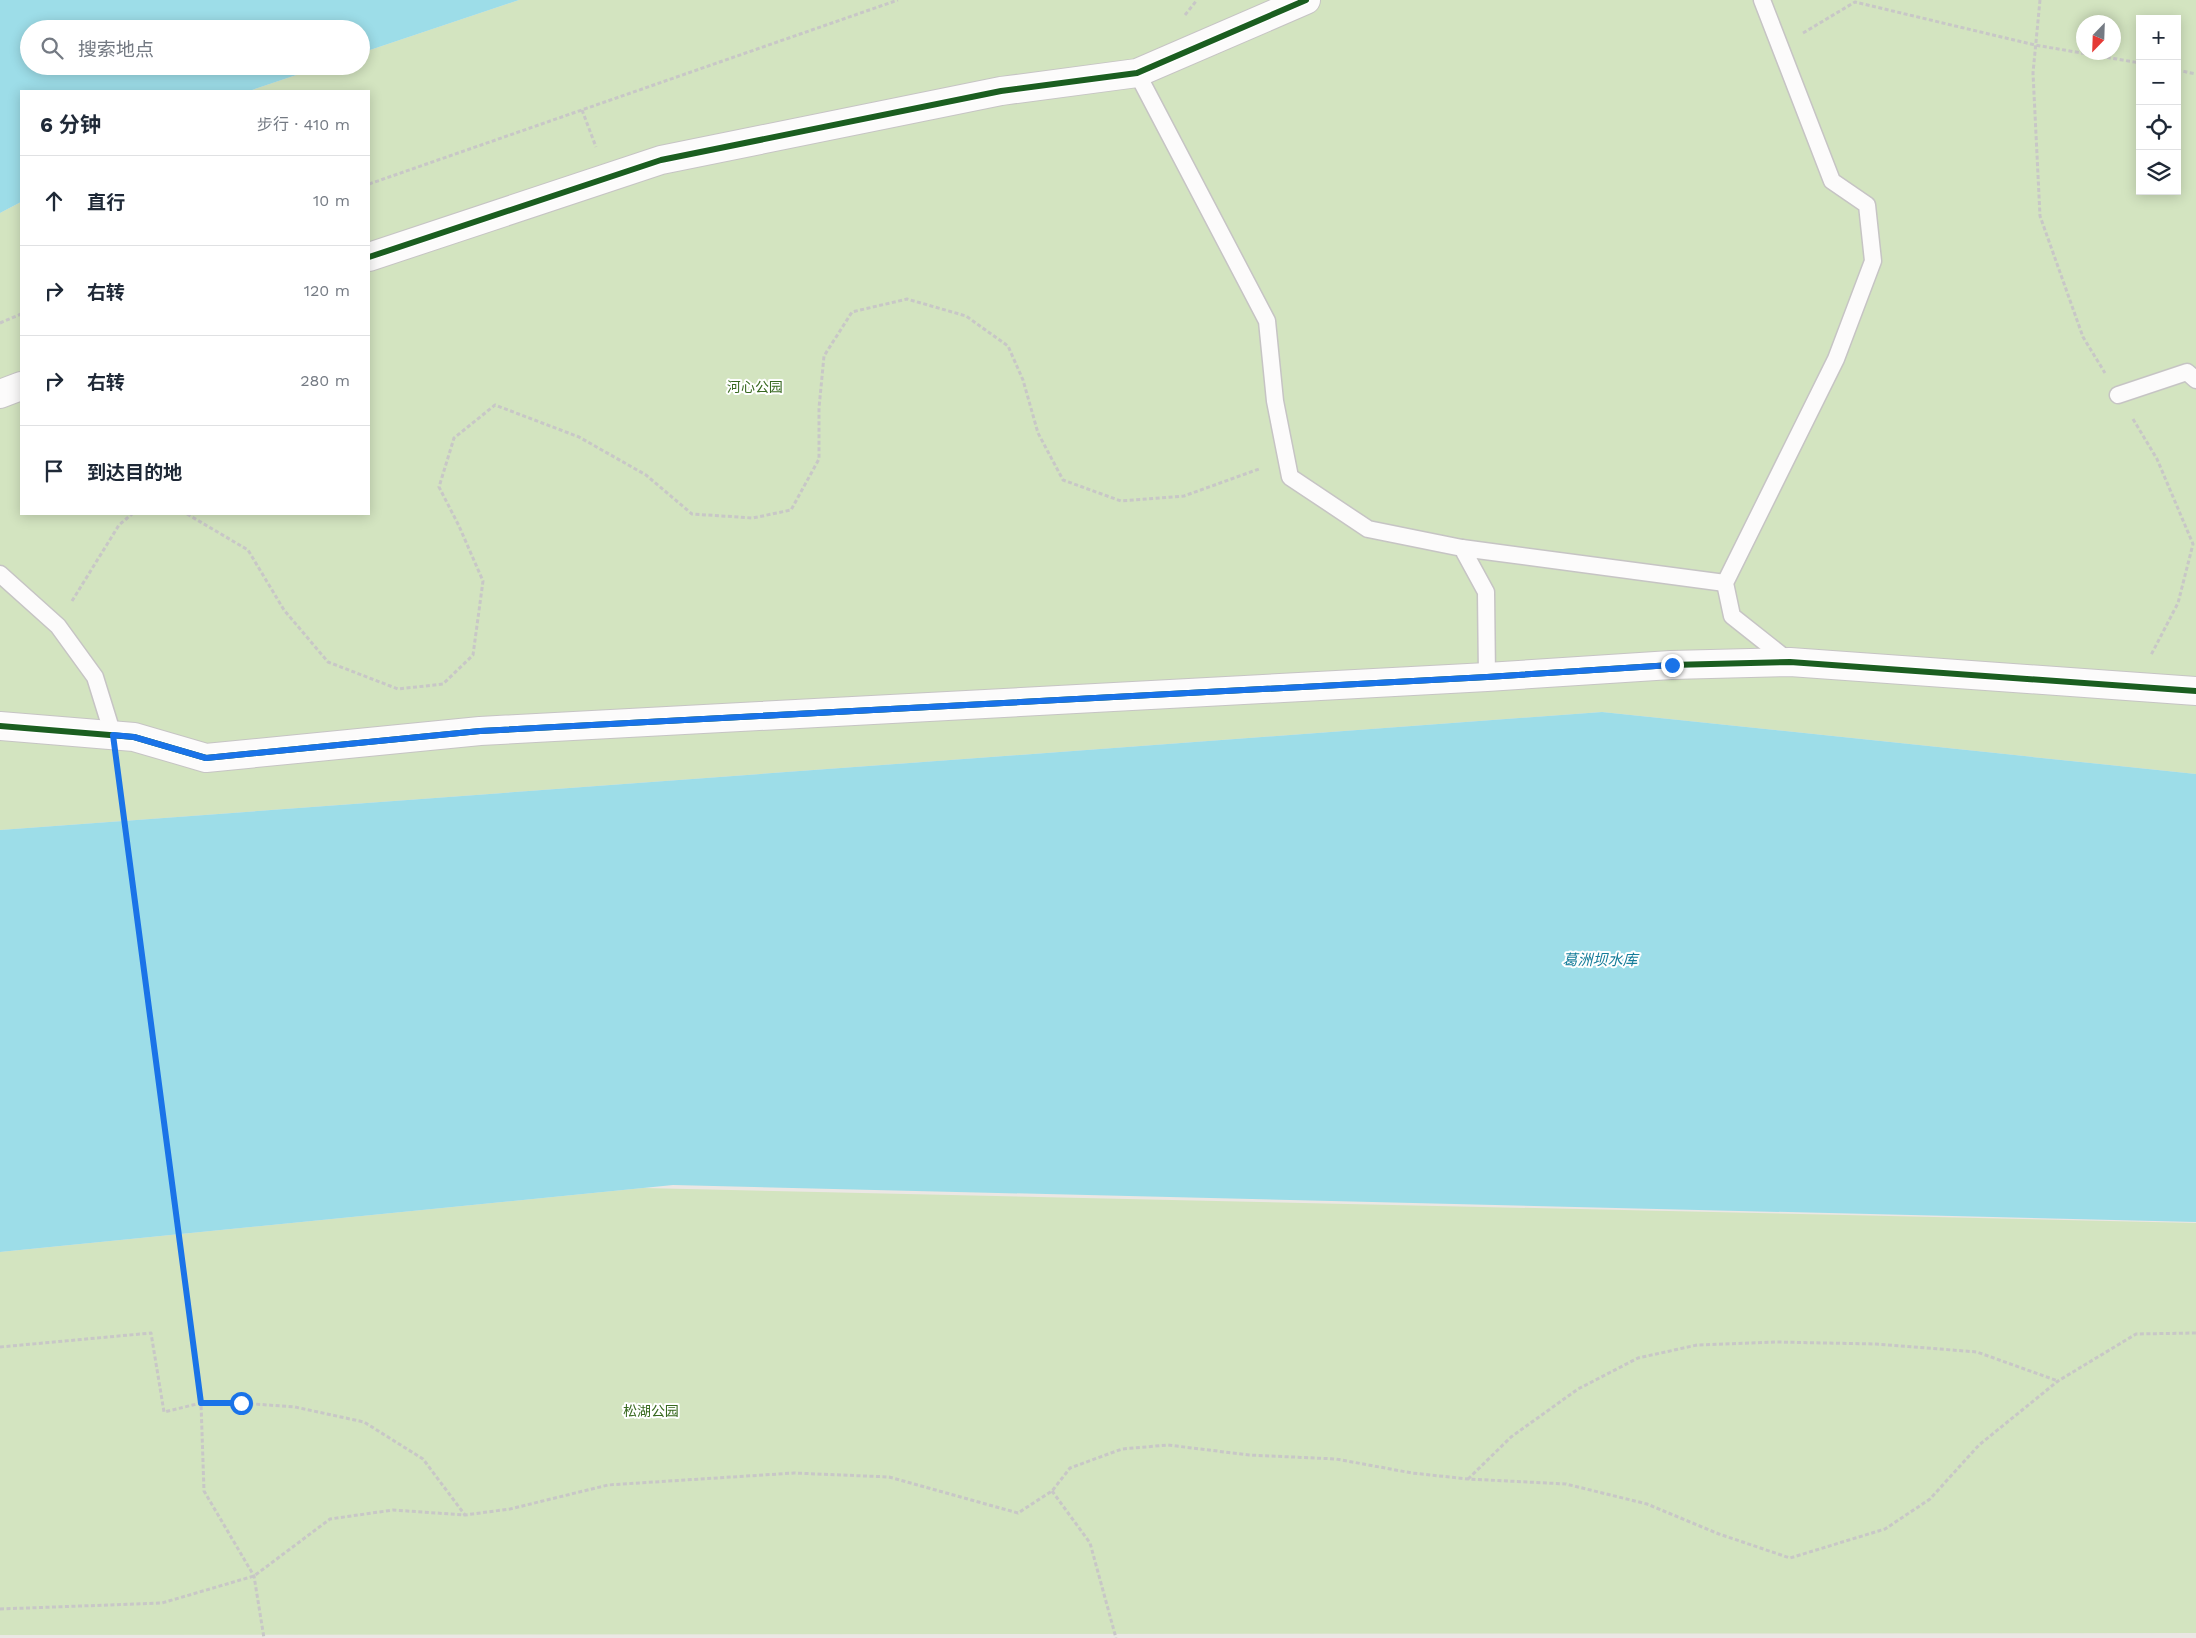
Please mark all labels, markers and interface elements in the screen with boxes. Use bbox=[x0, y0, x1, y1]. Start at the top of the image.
north arrow bbox=[2076, 15, 2121, 60]
map controls bbox=[2136, 15, 2181, 195]
button: + bbox=[2136, 15, 2181, 60]
search box bbox=[20, 20, 370, 75]
icon: search bbox=[38, 34, 66, 62]
text: 搜索地点 bbox=[78, 38, 154, 61]
button: − bbox=[2136, 60, 2181, 105]
button: locate bbox=[2136, 105, 2181, 150]
text: 6 分钟 bbox=[40, 112, 101, 137]
text: 步行 · 410 m bbox=[257, 115, 350, 134]
button: layers bbox=[2136, 150, 2181, 195]
icon: ahead bbox=[40, 187, 68, 215]
text: 直行 bbox=[87, 191, 125, 214]
text: 10 m bbox=[313, 191, 350, 210]
icon: right bbox=[40, 277, 68, 305]
text: 右转 bbox=[87, 281, 125, 304]
text: 120 m bbox=[304, 281, 350, 300]
icon: right bbox=[40, 367, 68, 395]
text: 右转 bbox=[87, 371, 125, 394]
text: 280 m bbox=[300, 371, 350, 390]
park label: 河心公园 bbox=[727, 379, 783, 395]
icon: arrive bbox=[40, 457, 68, 485]
text: 到达目的地 bbox=[87, 461, 182, 484]
route end bbox=[1661, 654, 1684, 677]
water label: 葛洲坝水库 bbox=[1562, 951, 1640, 969]
route start bbox=[230, 1392, 253, 1415]
park label: 松湖公园 bbox=[623, 1403, 679, 1419]

